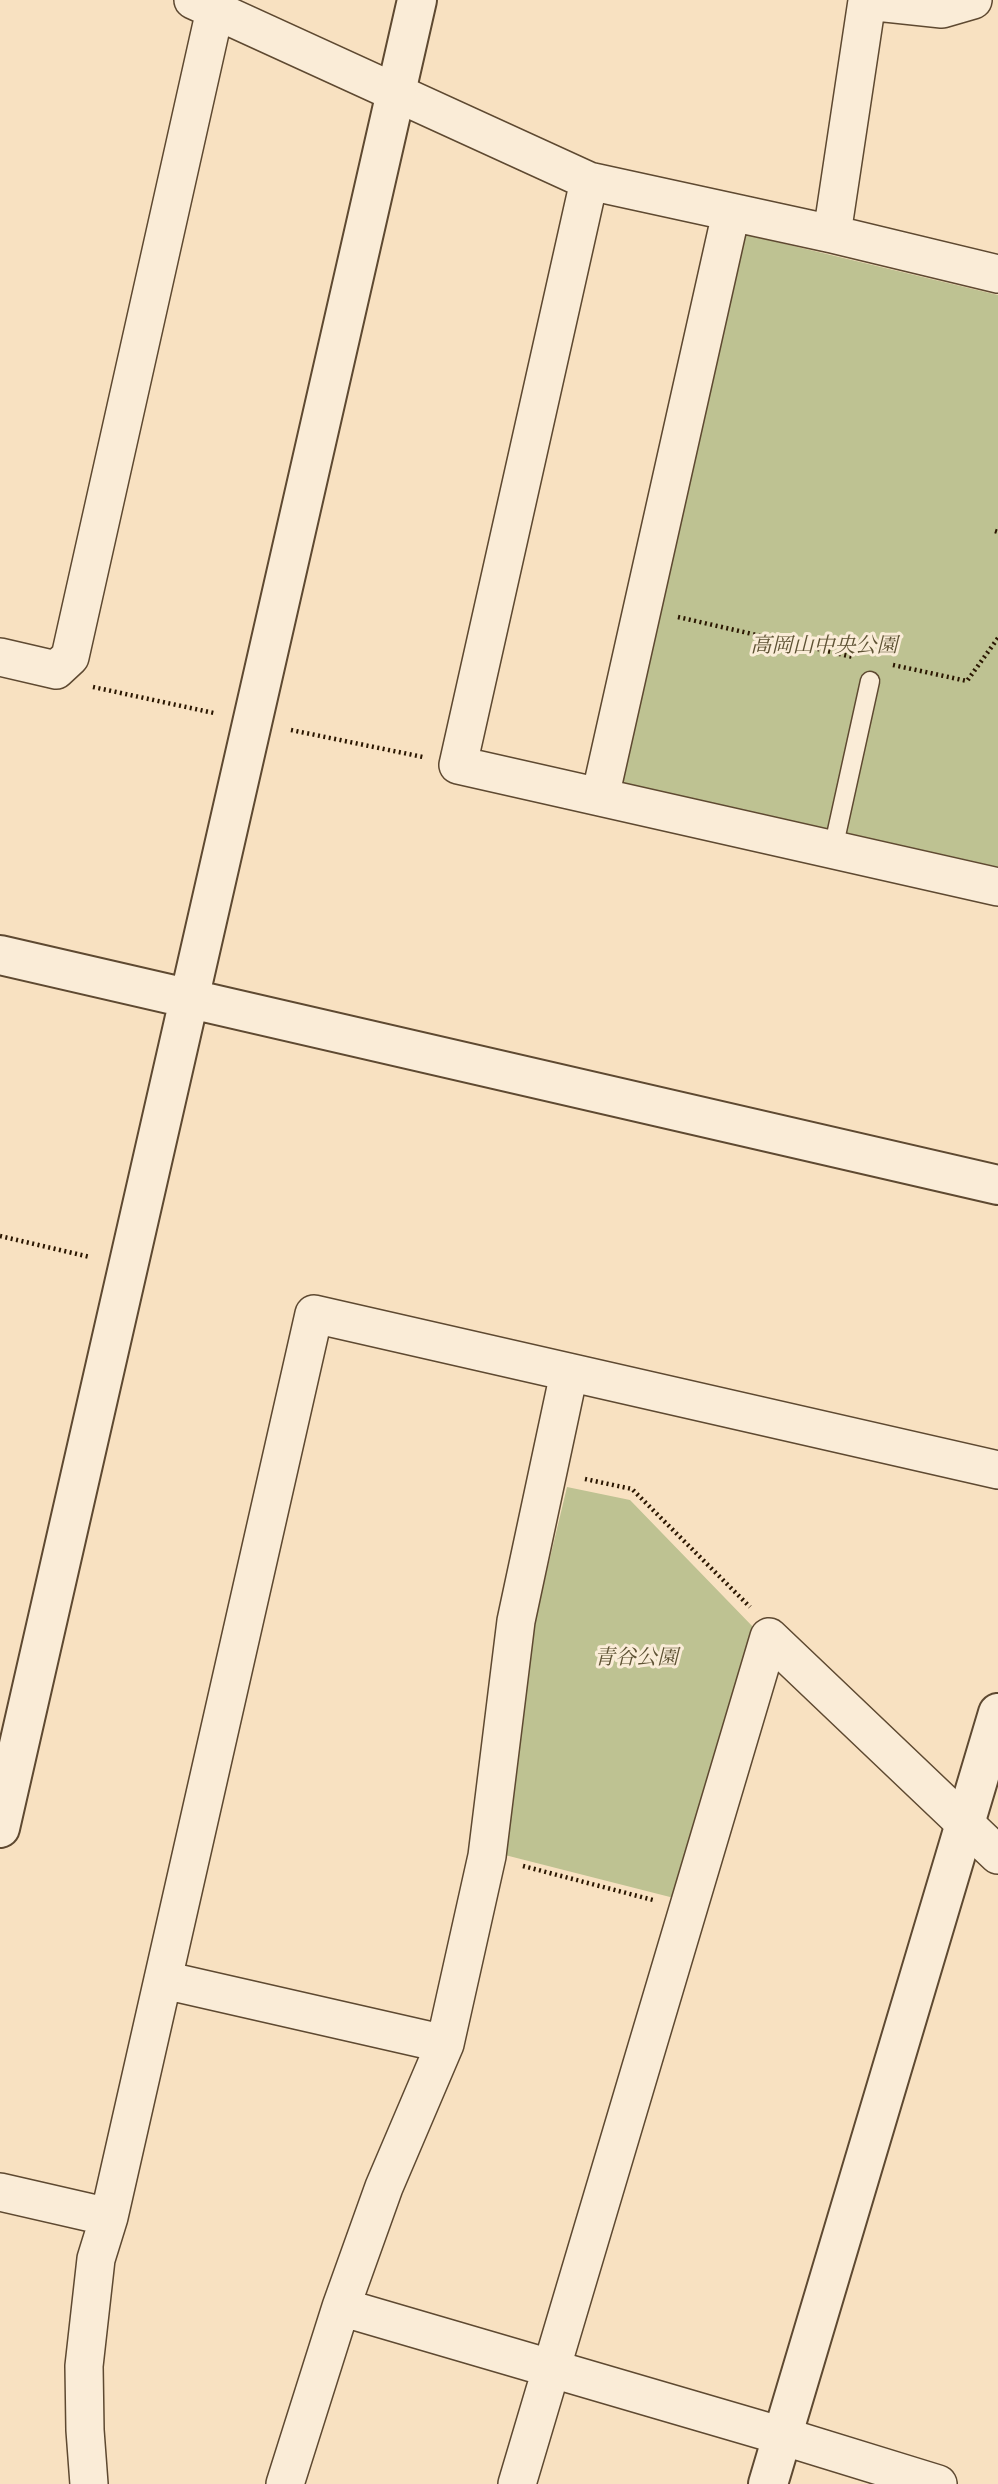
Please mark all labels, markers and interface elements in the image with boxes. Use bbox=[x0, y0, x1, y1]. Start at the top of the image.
park label: 高岡山中央公園 bbox=[751, 634, 897, 660]
park label: 青谷公園 bbox=[594, 1646, 678, 1672]

